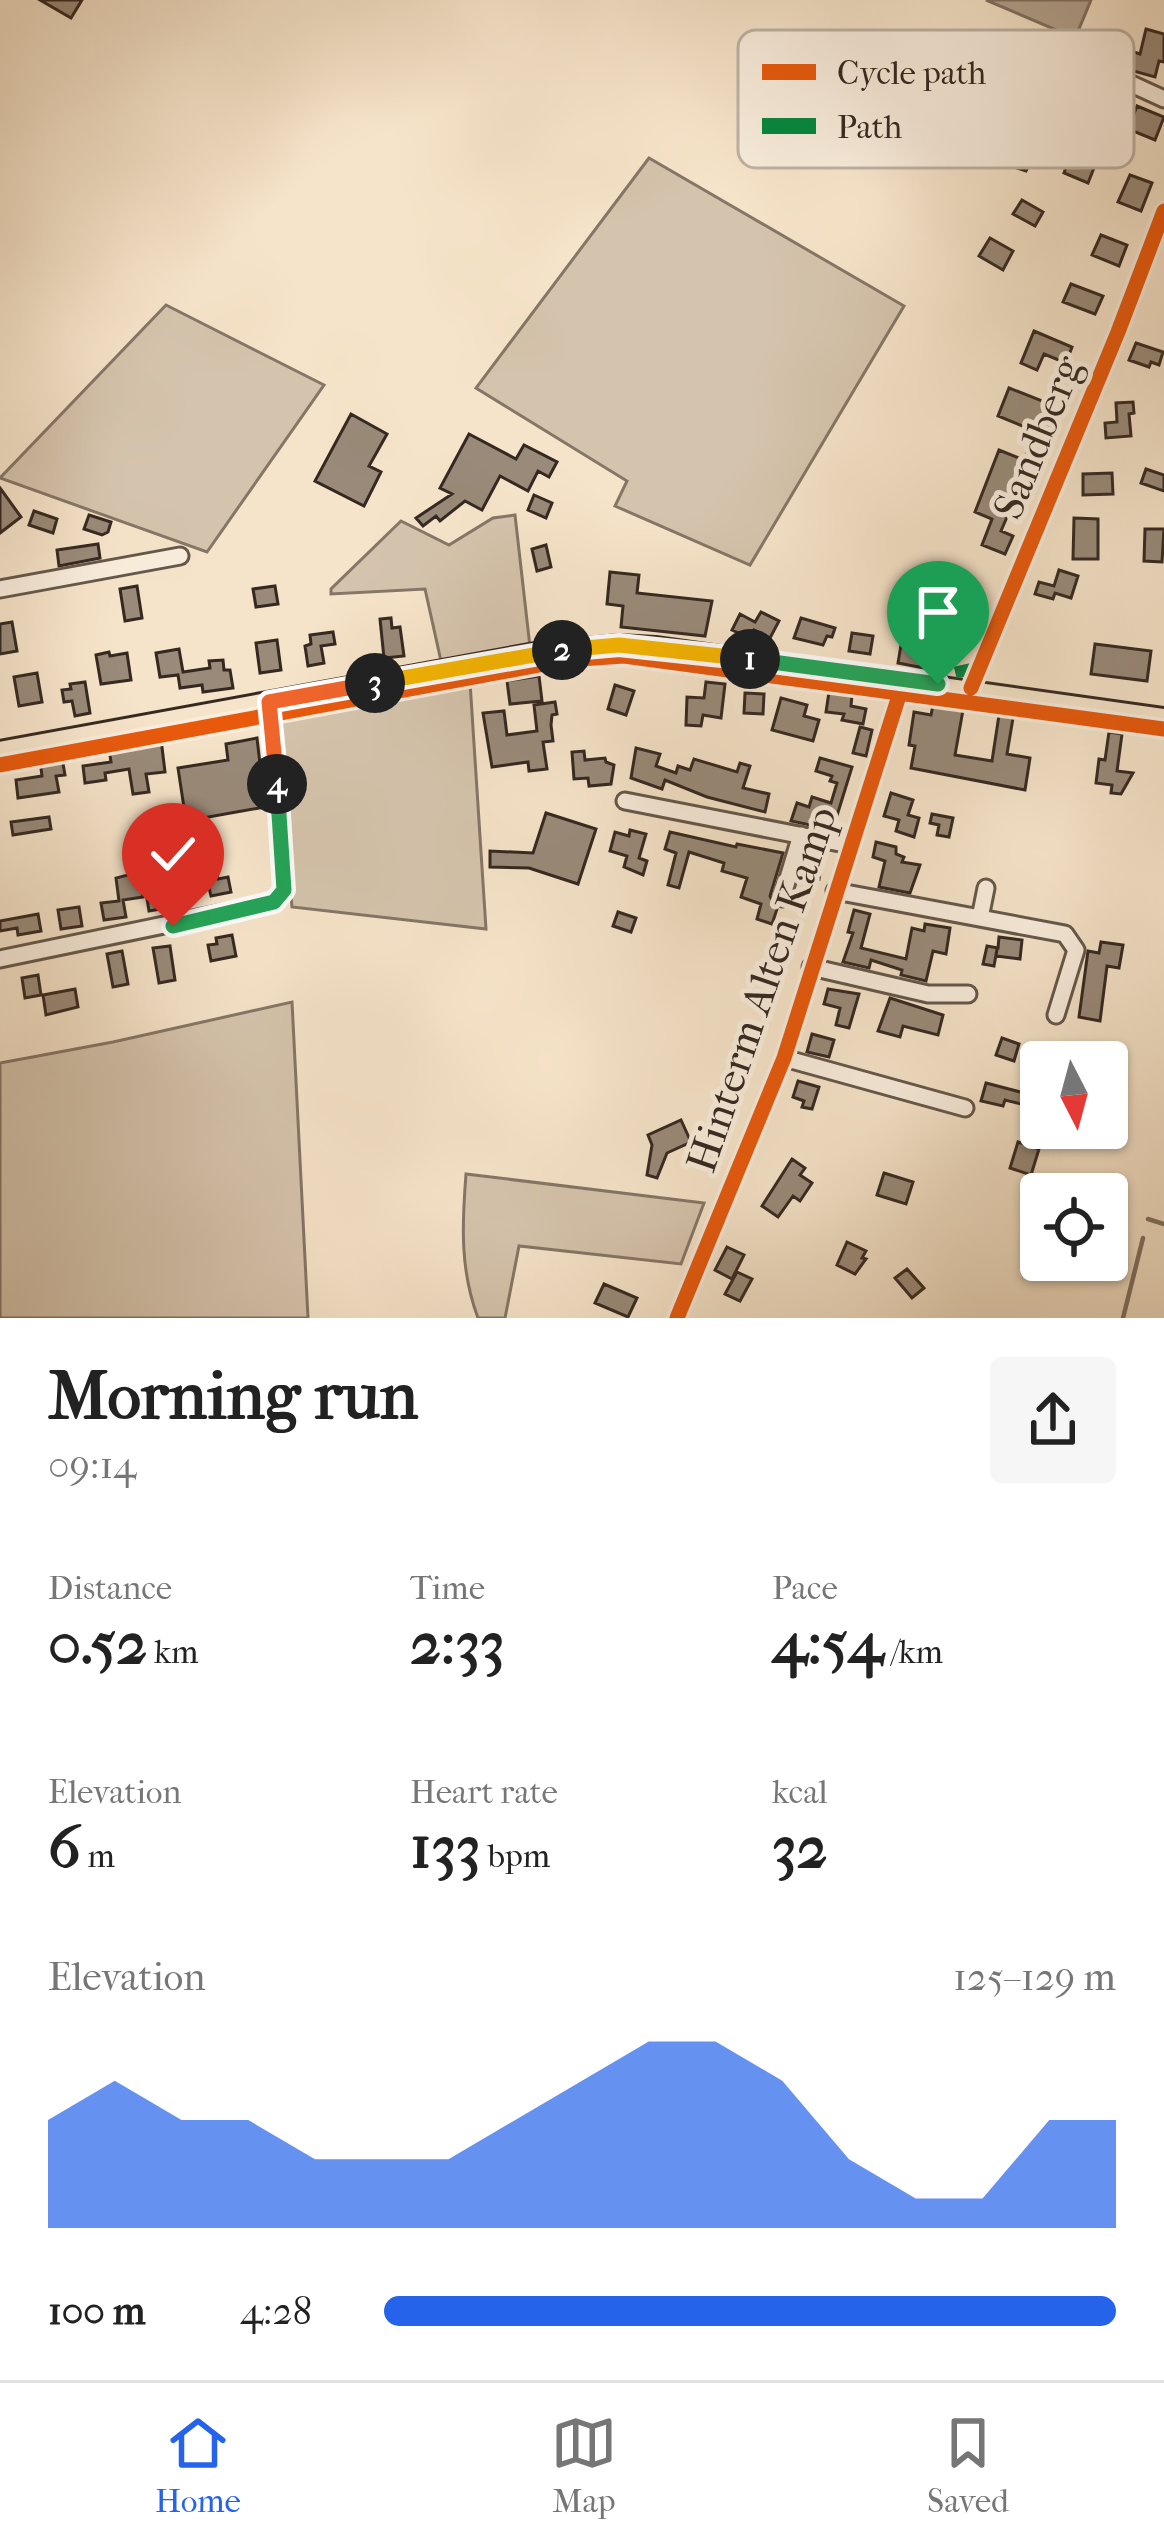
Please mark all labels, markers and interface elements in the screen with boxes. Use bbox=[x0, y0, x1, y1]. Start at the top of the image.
legend bbox=[738, 30, 1134, 168]
text: Cycle path bbox=[837, 54, 987, 93]
text: Path bbox=[837, 108, 903, 147]
street label: Sandberg bbox=[984, 349, 1093, 526]
pin bbox=[887, 561, 989, 684]
icon: arrive bbox=[905, 579, 971, 645]
pin: 2 bbox=[532, 620, 592, 680]
pin: 1 bbox=[720, 629, 780, 689]
text: 2 bbox=[554, 630, 570, 669]
text: 1 bbox=[744, 639, 756, 678]
pin: 3 bbox=[345, 653, 405, 713]
text: 3 bbox=[368, 663, 382, 702]
pin: 4 bbox=[247, 754, 307, 814]
text: 4 bbox=[267, 764, 287, 803]
street label: Hinterm Alten Kamp bbox=[677, 800, 848, 1179]
pin bbox=[122, 803, 224, 926]
icon: check bbox=[140, 821, 206, 887]
north arrow bbox=[1020, 1041, 1128, 1149]
map controls bbox=[1020, 1041, 1128, 1281]
button: locate bbox=[1020, 1173, 1128, 1281]
button: share bbox=[990, 1357, 1116, 1483]
text: Morning run bbox=[48, 1358, 418, 1435]
text: 09:14 bbox=[48, 1442, 136, 1488]
text: Distance bbox=[48, 1569, 172, 1608]
text: Time bbox=[410, 1569, 485, 1608]
text: Pace bbox=[772, 1569, 838, 1608]
text: 0.52 bbox=[48, 1608, 147, 1679]
text: 2:33 bbox=[410, 1608, 505, 1679]
text: 4:54 bbox=[772, 1608, 883, 1679]
text: km bbox=[147, 1633, 199, 1672]
text: /km bbox=[883, 1633, 943, 1672]
text: Elevation bbox=[48, 1773, 181, 1812]
text: Heart rate bbox=[410, 1773, 558, 1812]
text: kcal bbox=[772, 1773, 828, 1812]
text: 6 bbox=[48, 1812, 81, 1883]
text: 133 bbox=[410, 1812, 481, 1883]
text: 32 bbox=[772, 1812, 827, 1883]
text: m bbox=[81, 1837, 115, 1876]
text: bpm bbox=[481, 1837, 550, 1876]
text: Elevation bbox=[48, 1954, 206, 2000]
text: 125–129 m bbox=[953, 1954, 1116, 2000]
text: 100 m bbox=[48, 2288, 146, 2334]
text: 4:28 bbox=[240, 2288, 312, 2334]
tab: Home bbox=[155, 2410, 241, 2521]
tab: Map bbox=[551, 2410, 617, 2521]
tab: Saved bbox=[927, 2410, 1009, 2521]

